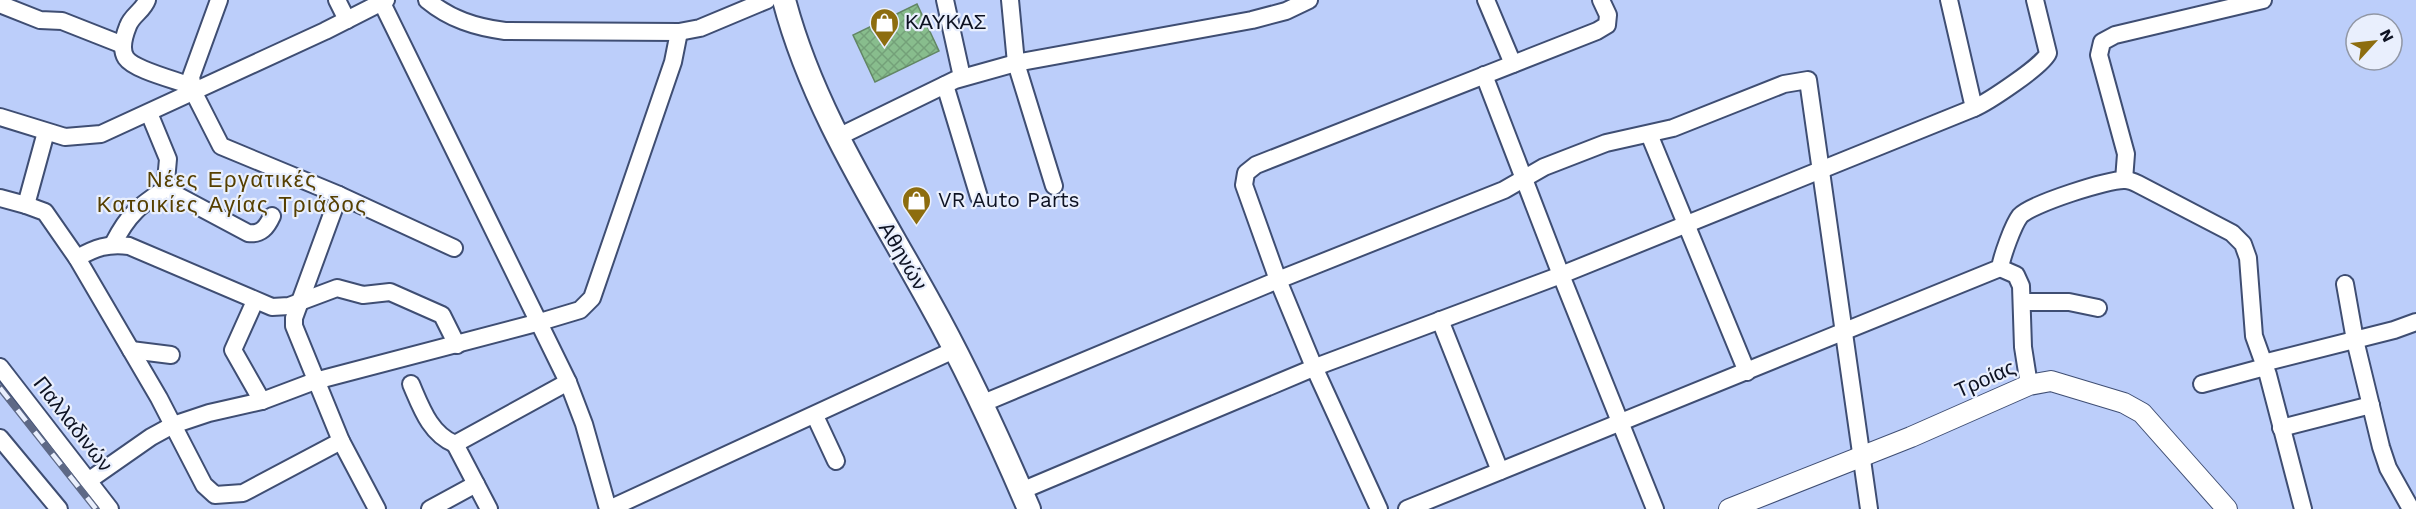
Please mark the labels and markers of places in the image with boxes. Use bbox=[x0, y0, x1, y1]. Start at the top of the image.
shop icon: ΚΑΥΚΑΣ bbox=[868, 6, 900, 48]
place label: ΚΑΥΚΑΣ bbox=[905, 9, 986, 34]
shop icon: VR Auto Parts bbox=[901, 184, 933, 226]
place label: VR Auto Parts bbox=[938, 187, 1080, 212]

